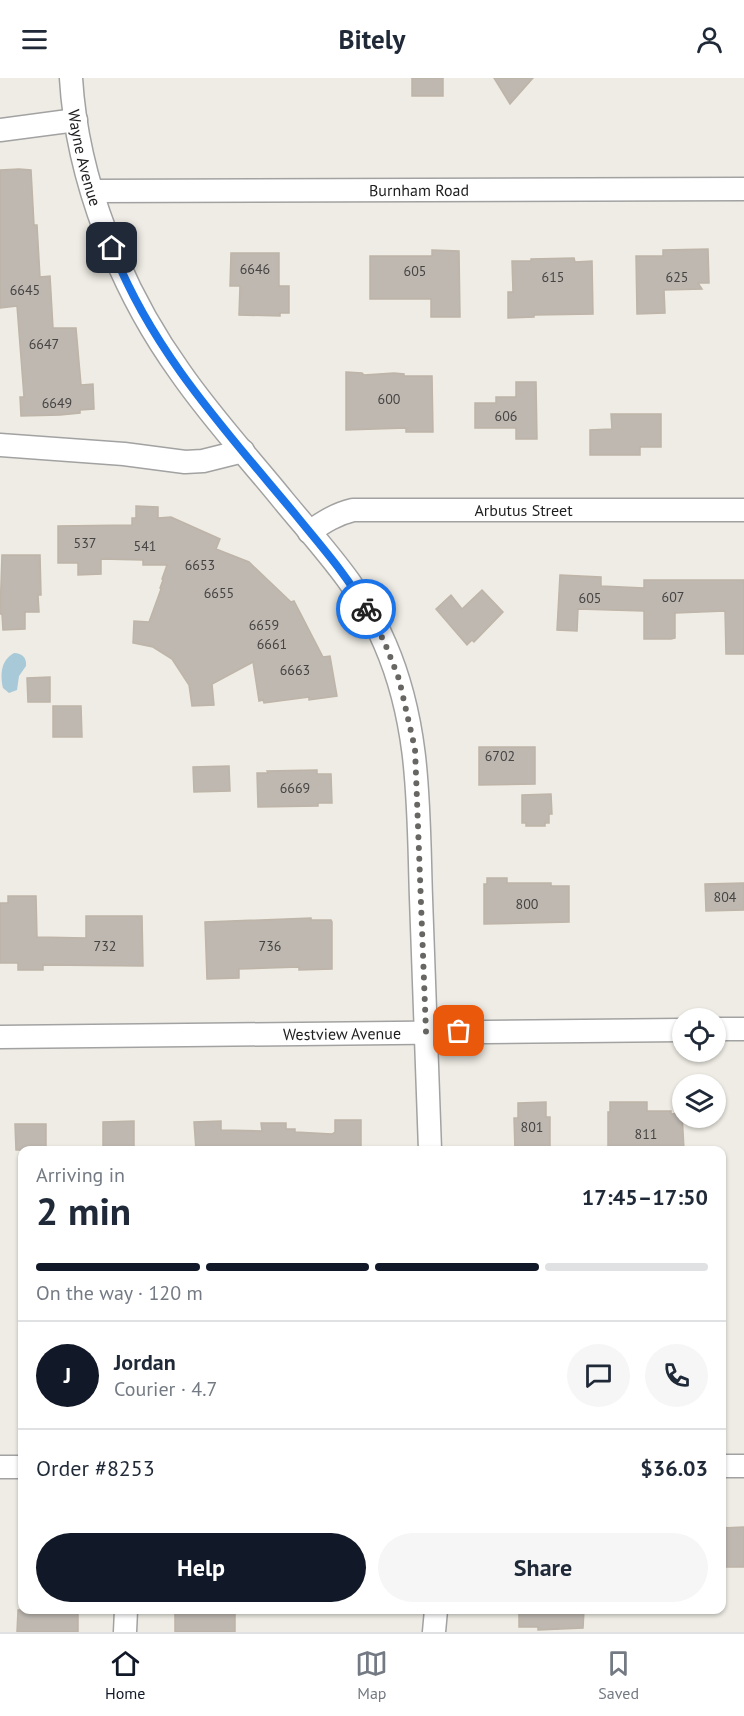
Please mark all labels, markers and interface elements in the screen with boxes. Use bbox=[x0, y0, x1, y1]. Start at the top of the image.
text: Bitely bbox=[338, 22, 406, 56]
icon: menu bbox=[18, 23, 51, 56]
icon: person bbox=[693, 23, 726, 56]
street label: Wayne Avenue bbox=[64, 108, 106, 209]
street label: Burnham Road bbox=[369, 180, 469, 200]
pin bbox=[86, 222, 137, 273]
icon: home bbox=[95, 231, 128, 264]
house number: 6646 bbox=[240, 260, 270, 278]
house number: 605 bbox=[404, 262, 426, 280]
house number: 615 bbox=[542, 268, 564, 286]
house number: 625 bbox=[666, 268, 688, 286]
house number: 6645 bbox=[10, 281, 40, 299]
house number: 6647 bbox=[29, 335, 59, 353]
house number: 600 bbox=[378, 390, 401, 408]
house number: 6649 bbox=[42, 394, 72, 412]
house number: 606 bbox=[495, 407, 517, 425]
street label: Arbutus Street bbox=[474, 500, 573, 520]
house number: 537 bbox=[74, 534, 96, 552]
house number: 541 bbox=[134, 537, 156, 555]
house number: 6653 bbox=[185, 556, 215, 574]
courier bbox=[336, 579, 396, 639]
house number: 6655 bbox=[204, 584, 234, 602]
house number: 607 bbox=[662, 588, 684, 606]
house number: 605 bbox=[579, 589, 601, 607]
icon: bike bbox=[350, 593, 383, 626]
house number: 6659 bbox=[249, 616, 279, 634]
house number: 6661 bbox=[257, 635, 287, 653]
house number: 6663 bbox=[280, 661, 310, 679]
house number: 6702 bbox=[485, 747, 515, 765]
house number: 6669 bbox=[280, 779, 310, 797]
house number: 804 bbox=[714, 888, 737, 906]
house number: 800 bbox=[516, 895, 539, 913]
house number: 732 bbox=[94, 937, 116, 955]
house number: 736 bbox=[259, 937, 281, 955]
pin bbox=[433, 1005, 484, 1056]
map controls bbox=[672, 1008, 726, 1128]
button: locate bbox=[672, 1008, 726, 1062]
icon: bag bbox=[442, 1014, 475, 1047]
street label: Westview Avenue bbox=[283, 1023, 401, 1044]
button: layers bbox=[672, 1074, 726, 1128]
house number: 801 bbox=[521, 1118, 543, 1136]
house number: 811 bbox=[635, 1125, 657, 1143]
text: Arriving in bbox=[36, 1162, 125, 1188]
text: 17:45–17:50 bbox=[582, 1183, 708, 1211]
text: 2 min bbox=[36, 1185, 131, 1236]
text: On the way · 120 m bbox=[36, 1280, 203, 1306]
button: chat bbox=[567, 1344, 630, 1407]
button: phone bbox=[645, 1344, 708, 1407]
text: Jordan bbox=[114, 1348, 176, 1376]
text: J bbox=[64, 1361, 71, 1389]
text: Courier · 4.7 bbox=[114, 1376, 217, 1402]
text: Order #8253 bbox=[36, 1454, 155, 1482]
text: $36.03 bbox=[640, 1454, 708, 1482]
button: Help bbox=[36, 1533, 366, 1602]
button: Share bbox=[378, 1533, 708, 1602]
tab: Home bbox=[105, 1647, 145, 1703]
tab: Map bbox=[355, 1647, 388, 1703]
tab: Saved bbox=[598, 1647, 639, 1703]

